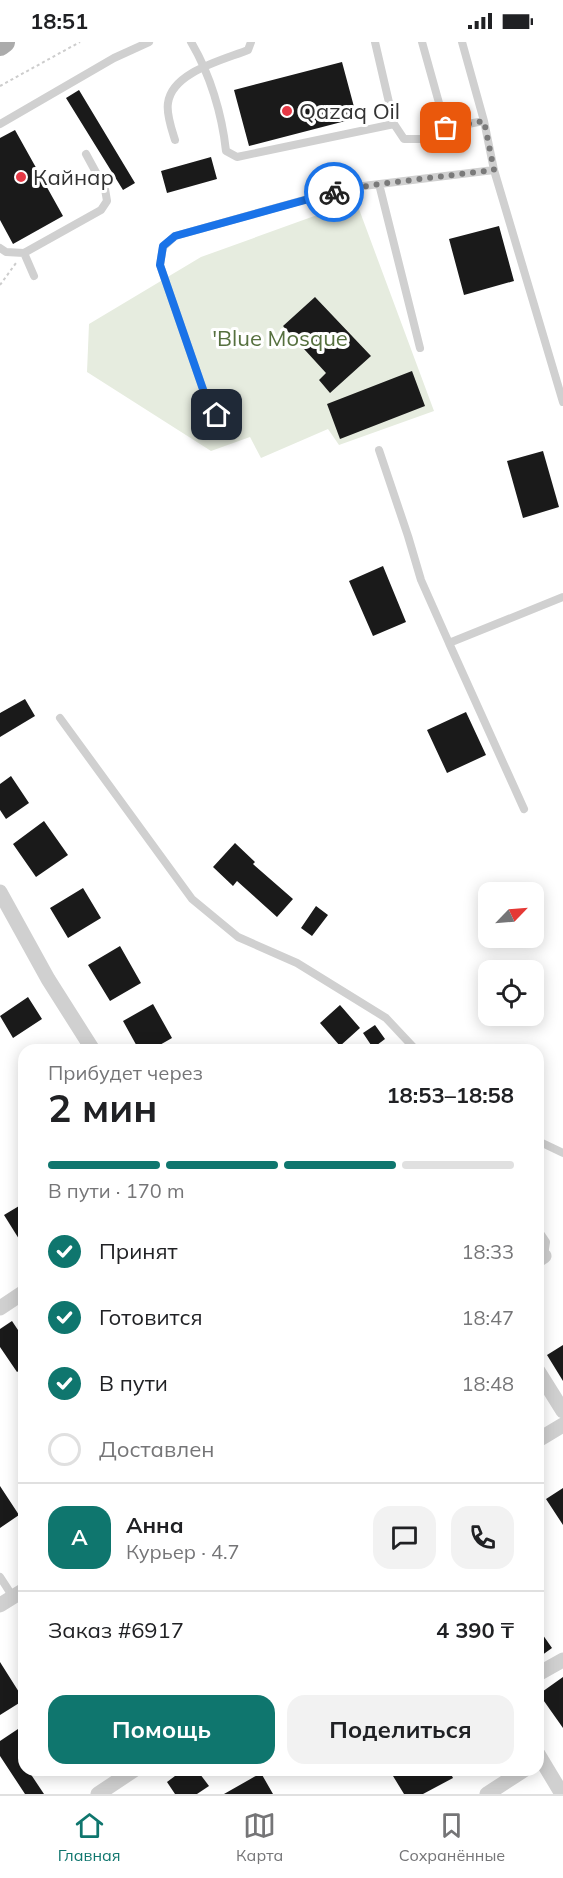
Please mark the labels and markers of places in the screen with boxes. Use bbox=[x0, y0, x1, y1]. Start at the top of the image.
place label: Qazaq Oil bbox=[299, 97, 400, 125]
pin bbox=[420, 102, 471, 153]
marker: Qazaq Oil bbox=[280, 104, 294, 118]
place label: Кайнар bbox=[33, 163, 114, 191]
marker: Кайнар bbox=[14, 170, 28, 184]
pin bbox=[191, 389, 242, 440]

